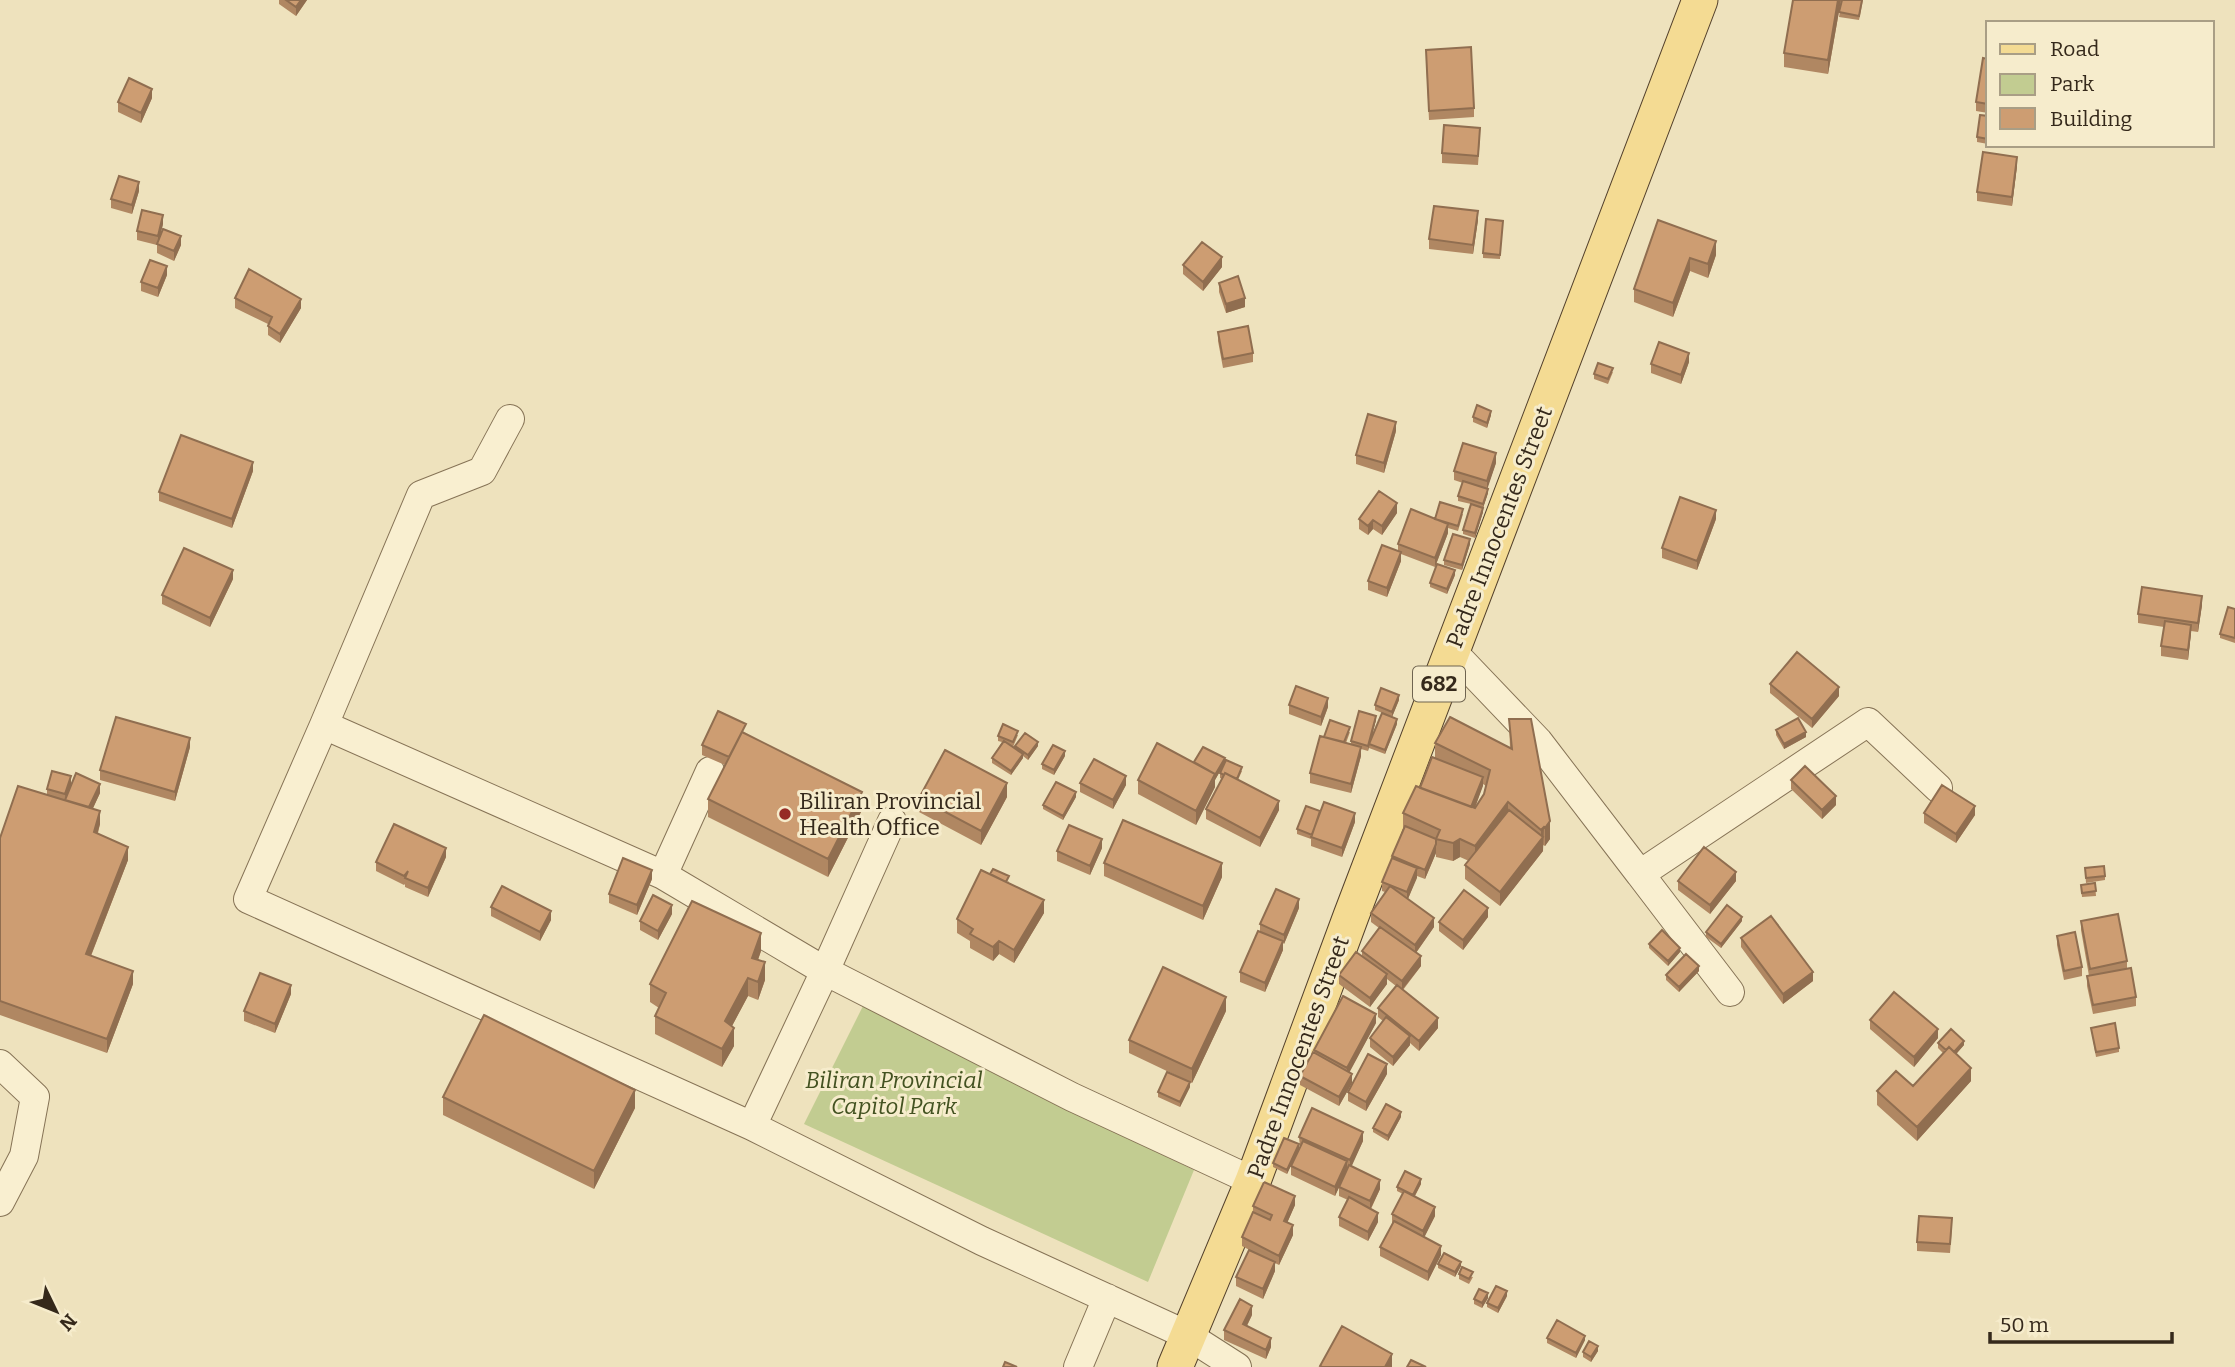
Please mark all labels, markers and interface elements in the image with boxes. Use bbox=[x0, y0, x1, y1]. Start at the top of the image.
legend bbox=[1986, 21, 2214, 147]
text: Road bbox=[2050, 36, 2099, 62]
text: Park bbox=[2050, 71, 2094, 97]
text: Building bbox=[2050, 106, 2133, 132]
street label: Padre Innocentes Street bbox=[1440, 402, 1558, 652]
road number: 682 bbox=[1413, 666, 1465, 702]
place label: Biliran Provincial Health Office bbox=[799, 787, 982, 841]
marker: Biliran Provincial Health Office bbox=[777, 806, 793, 822]
street label: Padre Innocentes Street bbox=[1241, 932, 1355, 1182]
park label: Biliran Provincial Capitol Park bbox=[805, 1066, 983, 1120]
north arrow bbox=[21, 1276, 91, 1346]
scale bar bbox=[1990, 1300, 2172, 1344]
text: N bbox=[54, 1309, 81, 1336]
text: 50 m bbox=[2000, 1312, 2049, 1338]

